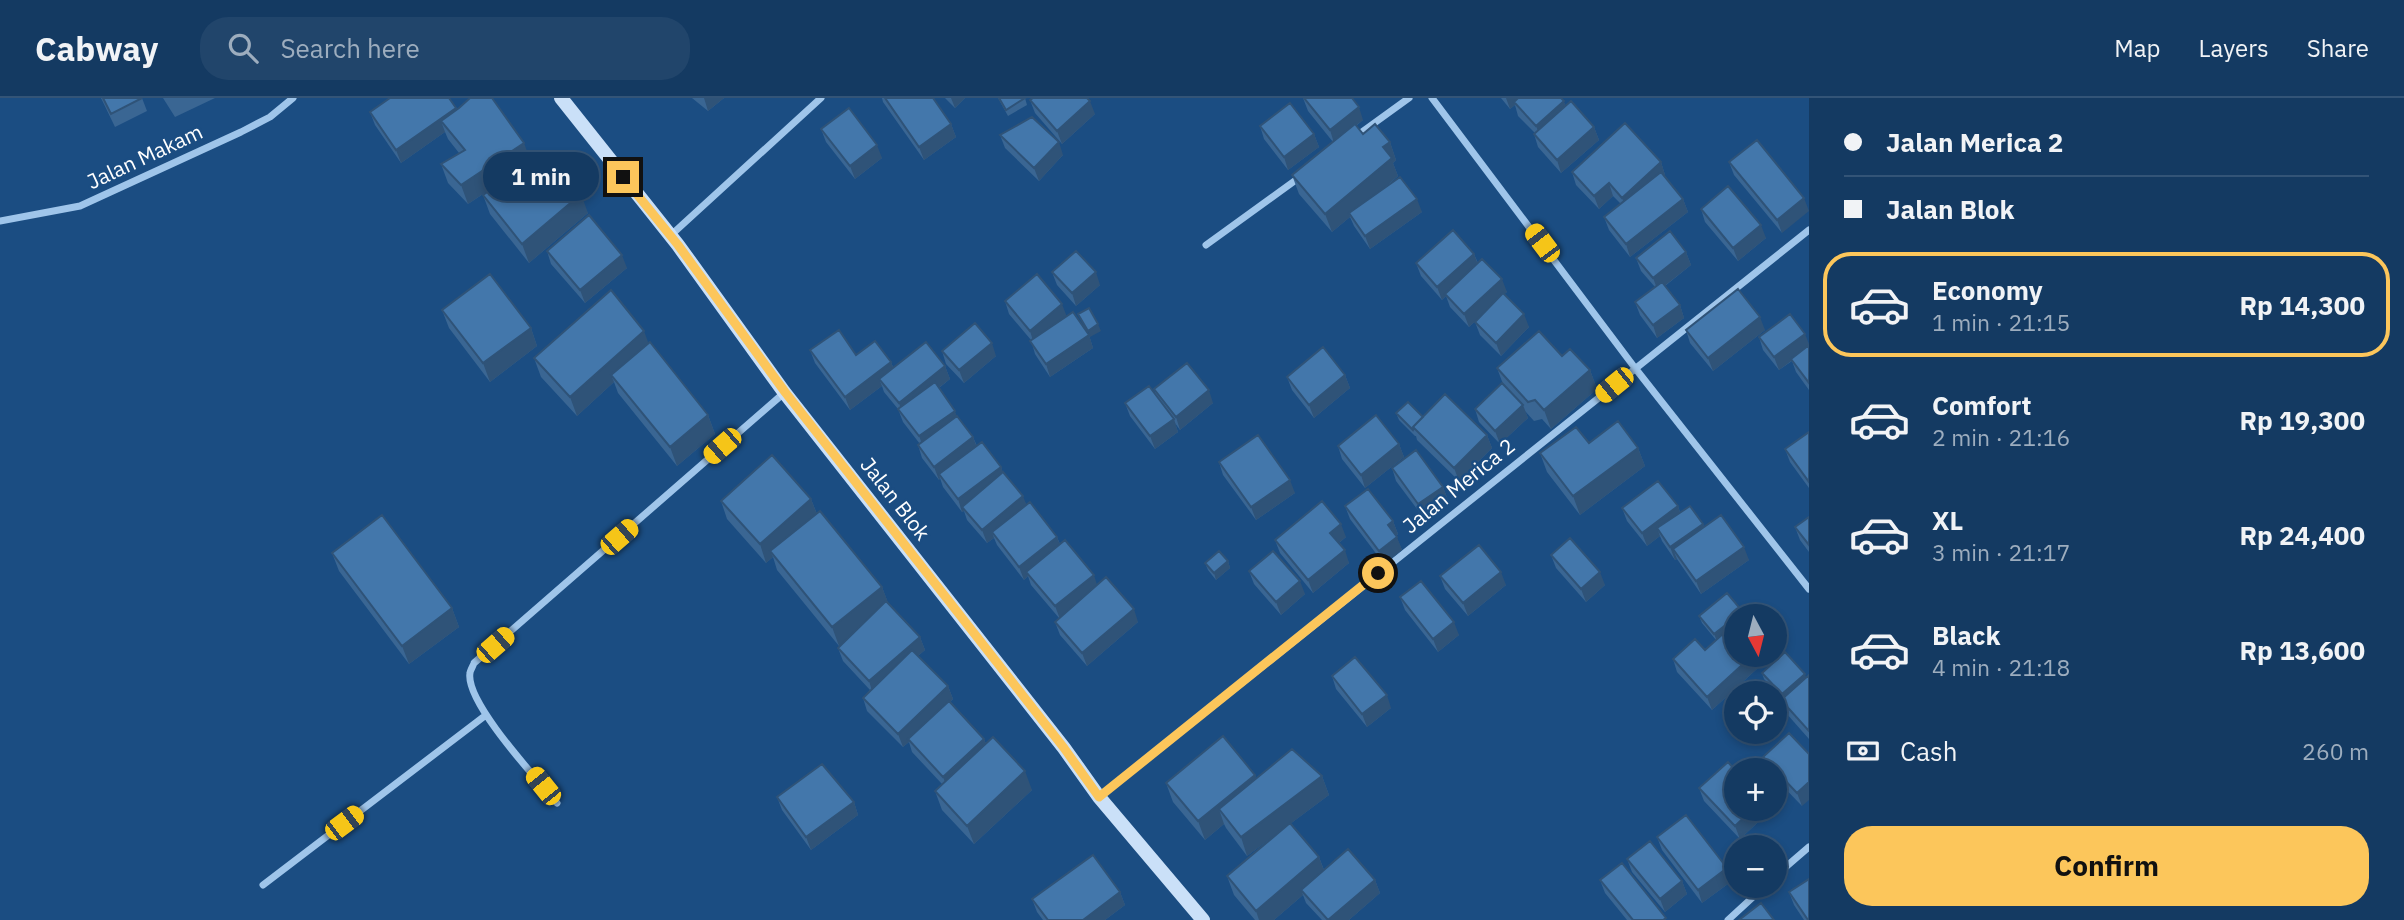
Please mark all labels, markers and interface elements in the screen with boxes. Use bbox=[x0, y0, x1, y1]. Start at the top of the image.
search box bbox=[200, 17, 690, 80]
text: Cabway bbox=[35, 27, 158, 70]
icon: search bbox=[224, 29, 262, 67]
text: Search here bbox=[280, 31, 420, 65]
text: Map bbox=[2114, 32, 2161, 64]
text: Layers bbox=[2199, 32, 2269, 64]
text: Share bbox=[2307, 32, 2369, 64]
street label: Jalan Makam bbox=[82, 117, 207, 195]
text: Jalan Merica 2 bbox=[1886, 125, 2063, 159]
callout: 1 min bbox=[483, 153, 598, 202]
text: 1 min bbox=[511, 161, 571, 191]
route end bbox=[607, 161, 639, 193]
text: Jalan Blok bbox=[1886, 192, 2015, 226]
car bbox=[1521, 220, 1564, 266]
icon: car bbox=[1848, 273, 1911, 336]
text: Economy bbox=[1932, 273, 2043, 307]
text: Rp 14,300 bbox=[2239, 288, 2365, 322]
text: 1 min · 21:15 bbox=[1932, 307, 2070, 337]
car bbox=[1592, 364, 1637, 406]
icon: car bbox=[1848, 388, 1911, 451]
text: Comfort bbox=[1932, 388, 2031, 422]
text: Rp 19,300 bbox=[2239, 403, 2365, 437]
text: 2 min · 21:16 bbox=[1932, 422, 2070, 452]
car bbox=[700, 424, 745, 468]
street label: Jalan Merica 2 bbox=[1396, 431, 1520, 539]
street label: Jalan Blok bbox=[855, 451, 937, 546]
icon: car bbox=[1848, 503, 1911, 566]
text: XL bbox=[1932, 503, 1963, 537]
car bbox=[597, 515, 642, 559]
text: Rp 24,400 bbox=[2239, 518, 2365, 552]
text: 3 min · 21:17 bbox=[1932, 537, 2070, 567]
route start bbox=[1362, 557, 1394, 589]
north arrow bbox=[1724, 604, 1787, 667]
map controls bbox=[1724, 604, 1787, 898]
icon: car bbox=[1848, 618, 1911, 681]
text: Black bbox=[1932, 618, 2000, 652]
car bbox=[473, 623, 518, 667]
text: Rp 13,600 bbox=[2239, 633, 2365, 667]
text: 4 min · 21:18 bbox=[1932, 652, 2070, 682]
button: locate bbox=[1724, 681, 1787, 744]
icon: cash bbox=[1844, 732, 1882, 770]
text: Cash bbox=[1900, 734, 1957, 768]
text: 260 m bbox=[2302, 736, 2369, 766]
button: + bbox=[1724, 758, 1787, 821]
car bbox=[522, 763, 565, 809]
car bbox=[321, 802, 368, 844]
button: Confirm bbox=[1844, 826, 2369, 906]
button: − bbox=[1724, 835, 1787, 898]

